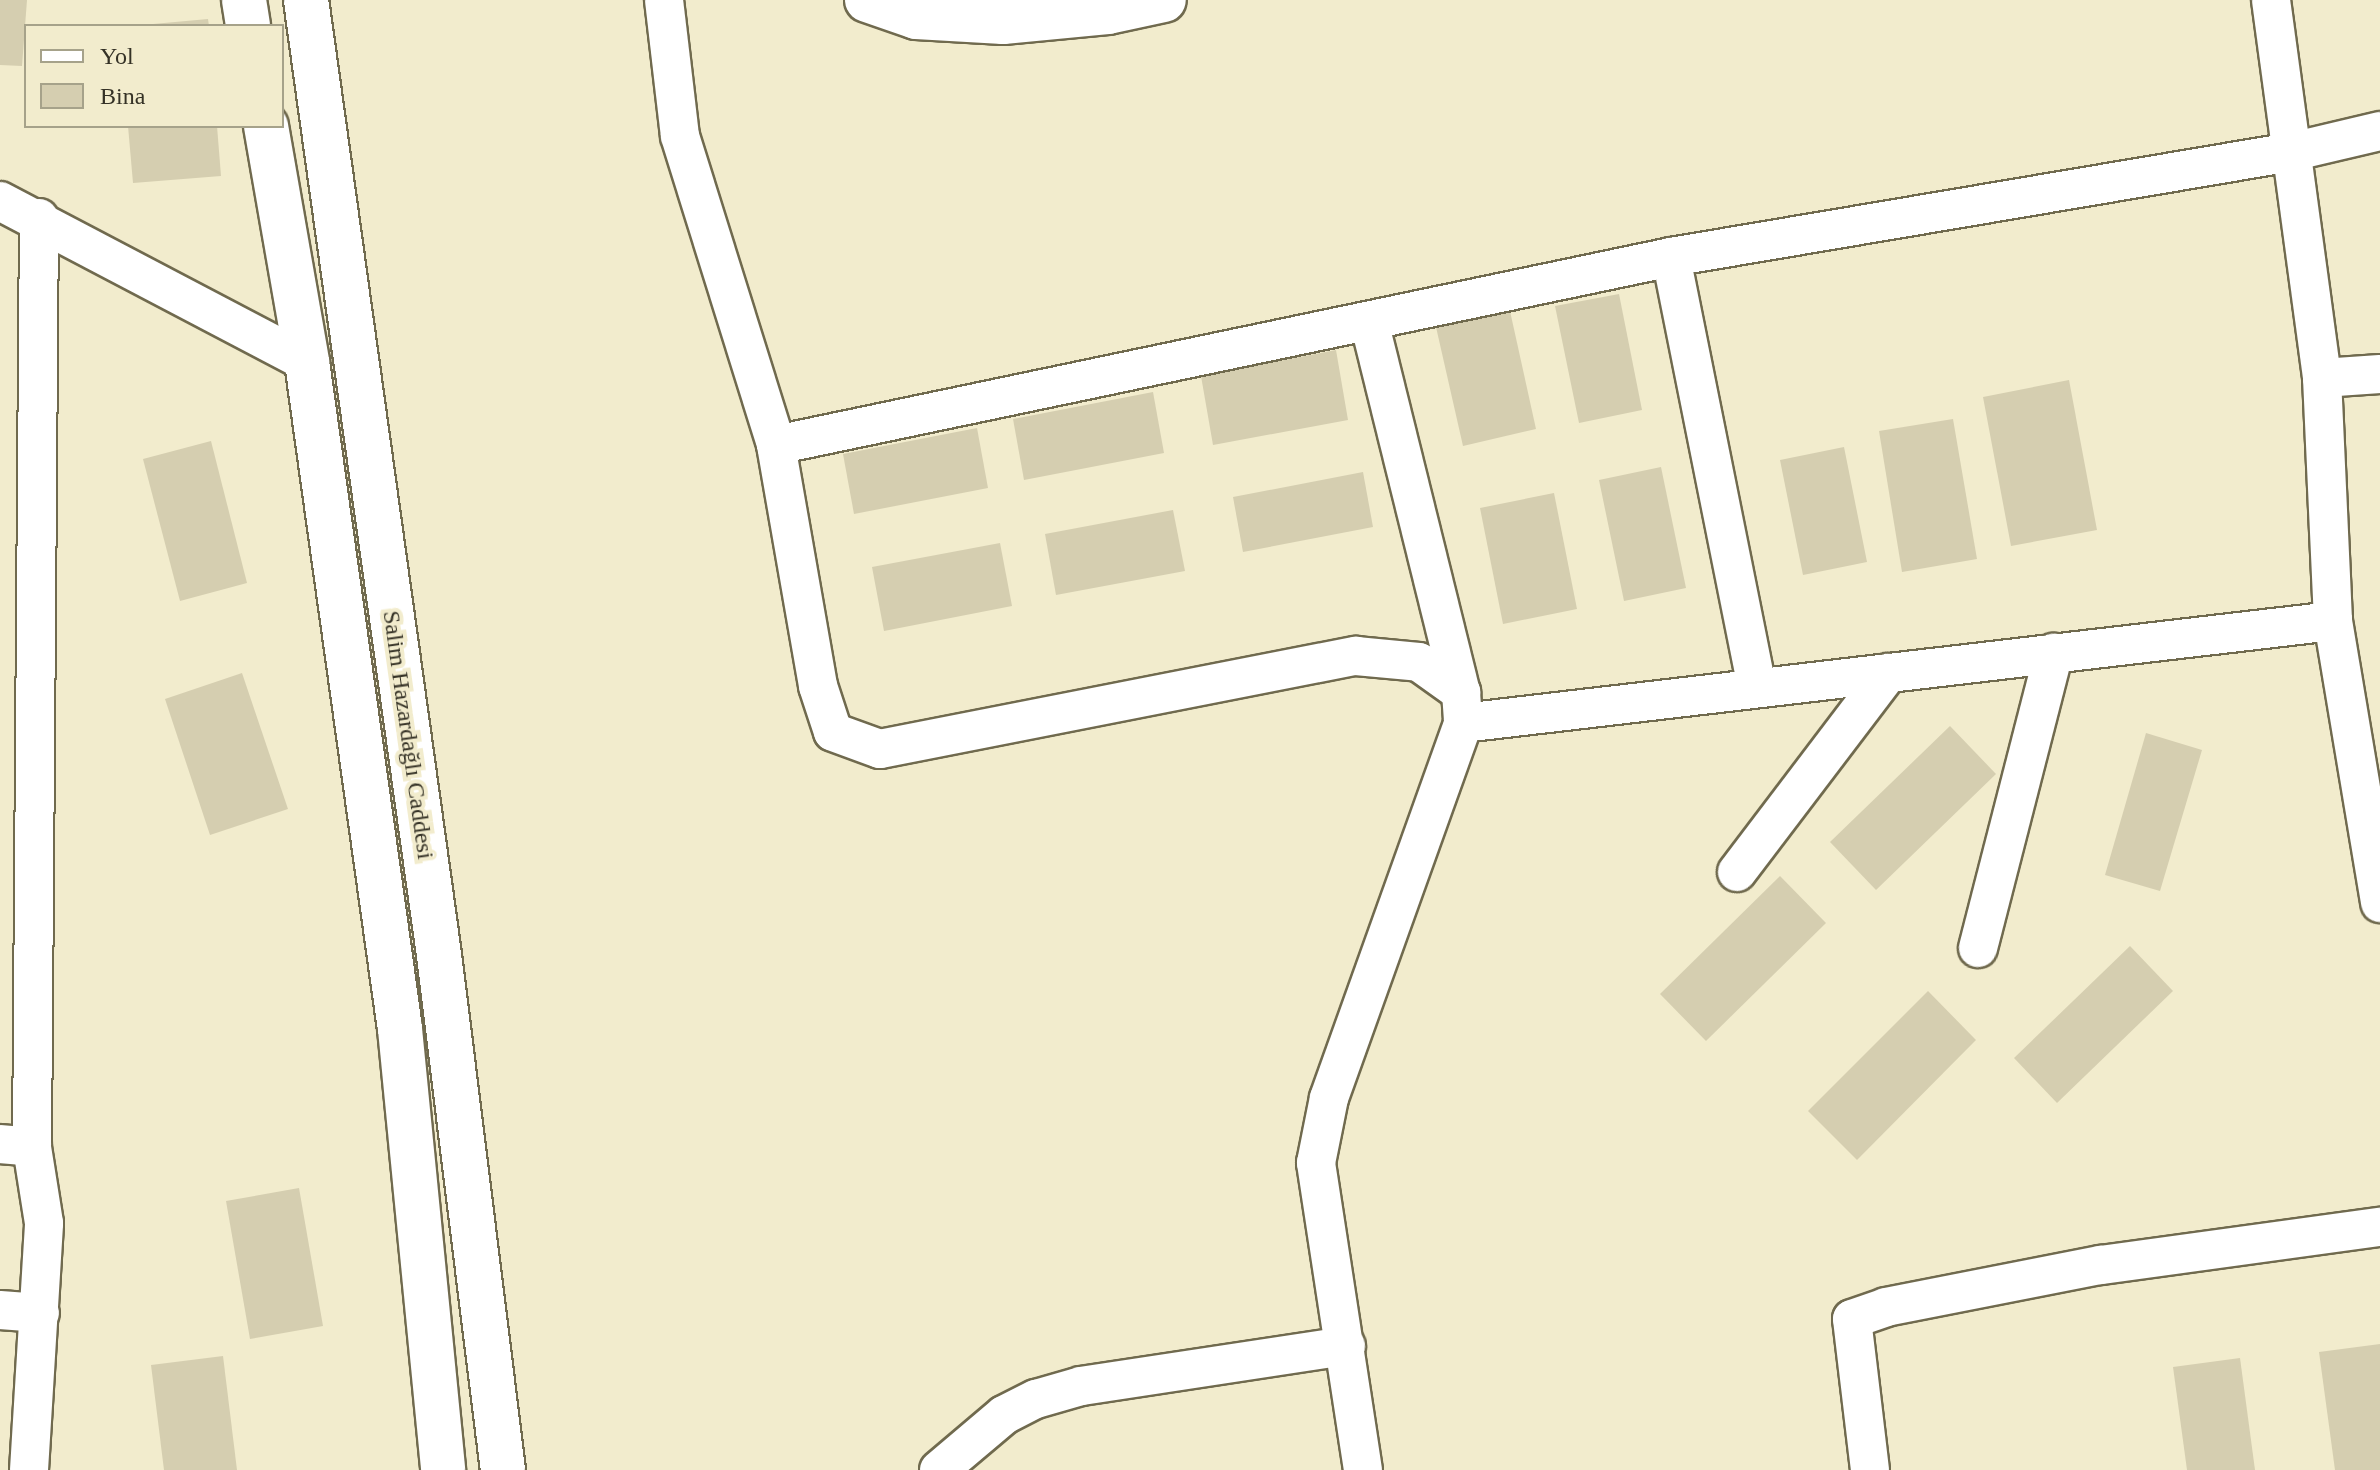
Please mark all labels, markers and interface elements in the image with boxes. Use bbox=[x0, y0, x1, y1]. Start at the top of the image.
legend bbox=[24, 24, 284, 128]
text: Yol bbox=[100, 43, 134, 69]
text: Bina bbox=[100, 83, 145, 109]
street label: Salim Hazardağlı Caddesi bbox=[376, 609, 440, 861]

